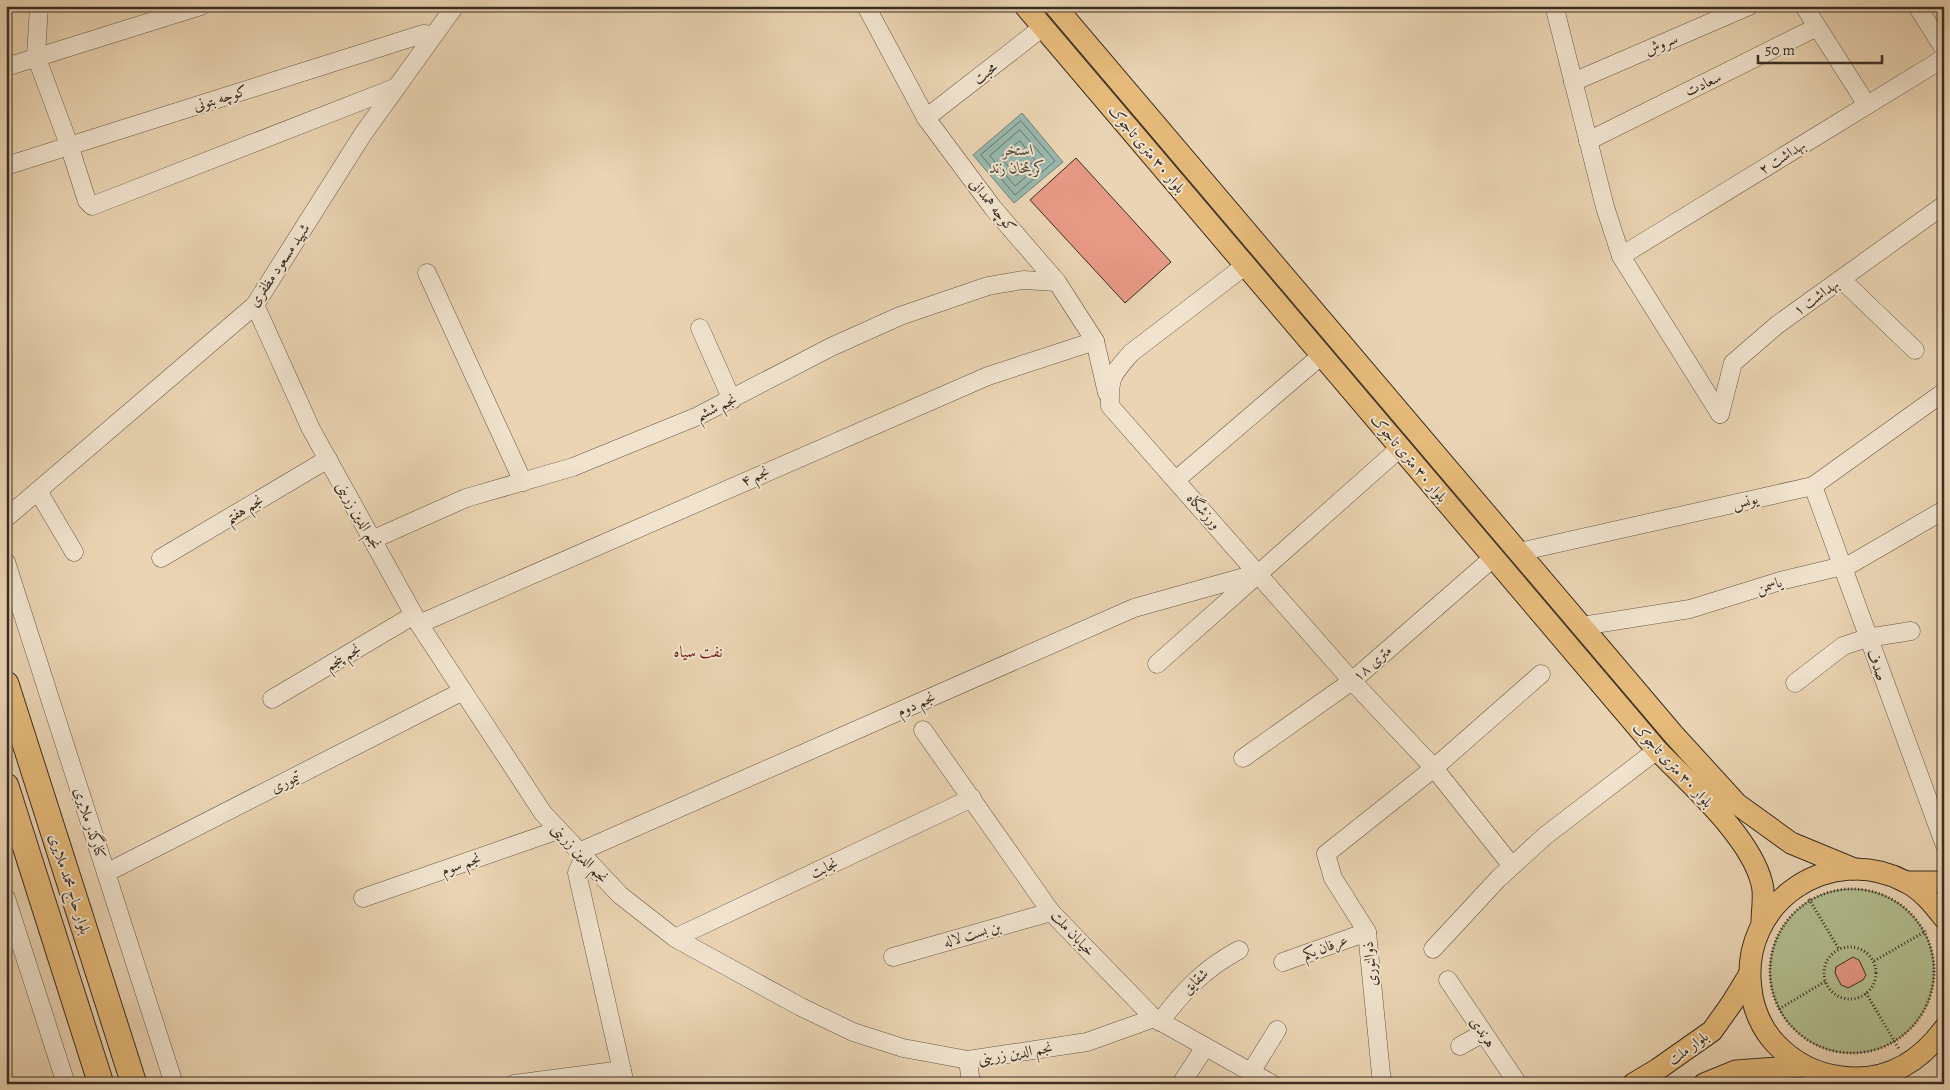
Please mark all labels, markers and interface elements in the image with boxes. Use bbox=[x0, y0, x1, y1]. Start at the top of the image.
street label: سروش bbox=[1641, 28, 1681, 60]
scale bar bbox=[1758, 32, 1881, 64]
text: 50 m bbox=[1765, 40, 1795, 60]
street label: محبت bbox=[969, 57, 1001, 89]
street label: سعادت bbox=[1681, 67, 1725, 101]
street label: کوچه بتونی bbox=[191, 80, 250, 117]
street label: بلوار ۳۰ متری تاجوک bbox=[1104, 101, 1190, 198]
street label: بهداشت ۲ bbox=[1755, 135, 1809, 179]
water label: استخر کریمخان زند bbox=[989, 139, 1047, 179]
street label: کوچه همدانی bbox=[964, 174, 1021, 237]
street label: شهید مسعود مظفری bbox=[244, 219, 314, 311]
street label: بهداشت ۱ bbox=[1789, 274, 1843, 320]
street label: نجم ششم bbox=[692, 389, 742, 430]
street label: بلوار ۳۰ متری تاجوک bbox=[1366, 410, 1452, 507]
street label: نجم ۴ bbox=[738, 461, 774, 495]
street label: نجم الدین زرینی bbox=[328, 477, 386, 555]
street label: ورزشگاه bbox=[1182, 488, 1226, 534]
street label: یونس bbox=[1730, 488, 1761, 514]
street label: نجم هفتم bbox=[221, 490, 269, 532]
street label: یاسمن bbox=[1754, 571, 1785, 598]
street label: نجم پنجم bbox=[321, 639, 367, 679]
street label: ۱۸ متری bbox=[1348, 640, 1396, 686]
district label: نفت سیاه bbox=[674, 641, 722, 663]
street label: صدف bbox=[1862, 646, 1892, 684]
street label: نجم دوم bbox=[894, 687, 940, 725]
street label: بلوار ۳۰ متری تاجوک bbox=[1628, 718, 1718, 812]
street label: تیموری bbox=[267, 765, 304, 798]
street label: کنارگذر ملایری bbox=[69, 785, 112, 861]
street label: نجم الدین زرینی bbox=[544, 819, 613, 890]
street label: بلوار حاج محمد ملایری bbox=[41, 831, 96, 938]
street label: نجم سوم bbox=[438, 848, 485, 884]
street label: نجابت bbox=[807, 853, 841, 883]
street label: خیابان ملت bbox=[1046, 905, 1100, 961]
street label: بن بست لاله bbox=[941, 916, 1003, 952]
street label: عرفان یکم bbox=[1300, 930, 1352, 968]
street label: ذوالنوری bbox=[1358, 941, 1382, 987]
street label: شقایق bbox=[1177, 964, 1213, 998]
street label: هرندی bbox=[1465, 1013, 1501, 1051]
street label: بلوار ملت bbox=[1664, 1026, 1712, 1070]
street label: نجم الدین زرینی bbox=[976, 1037, 1054, 1073]

